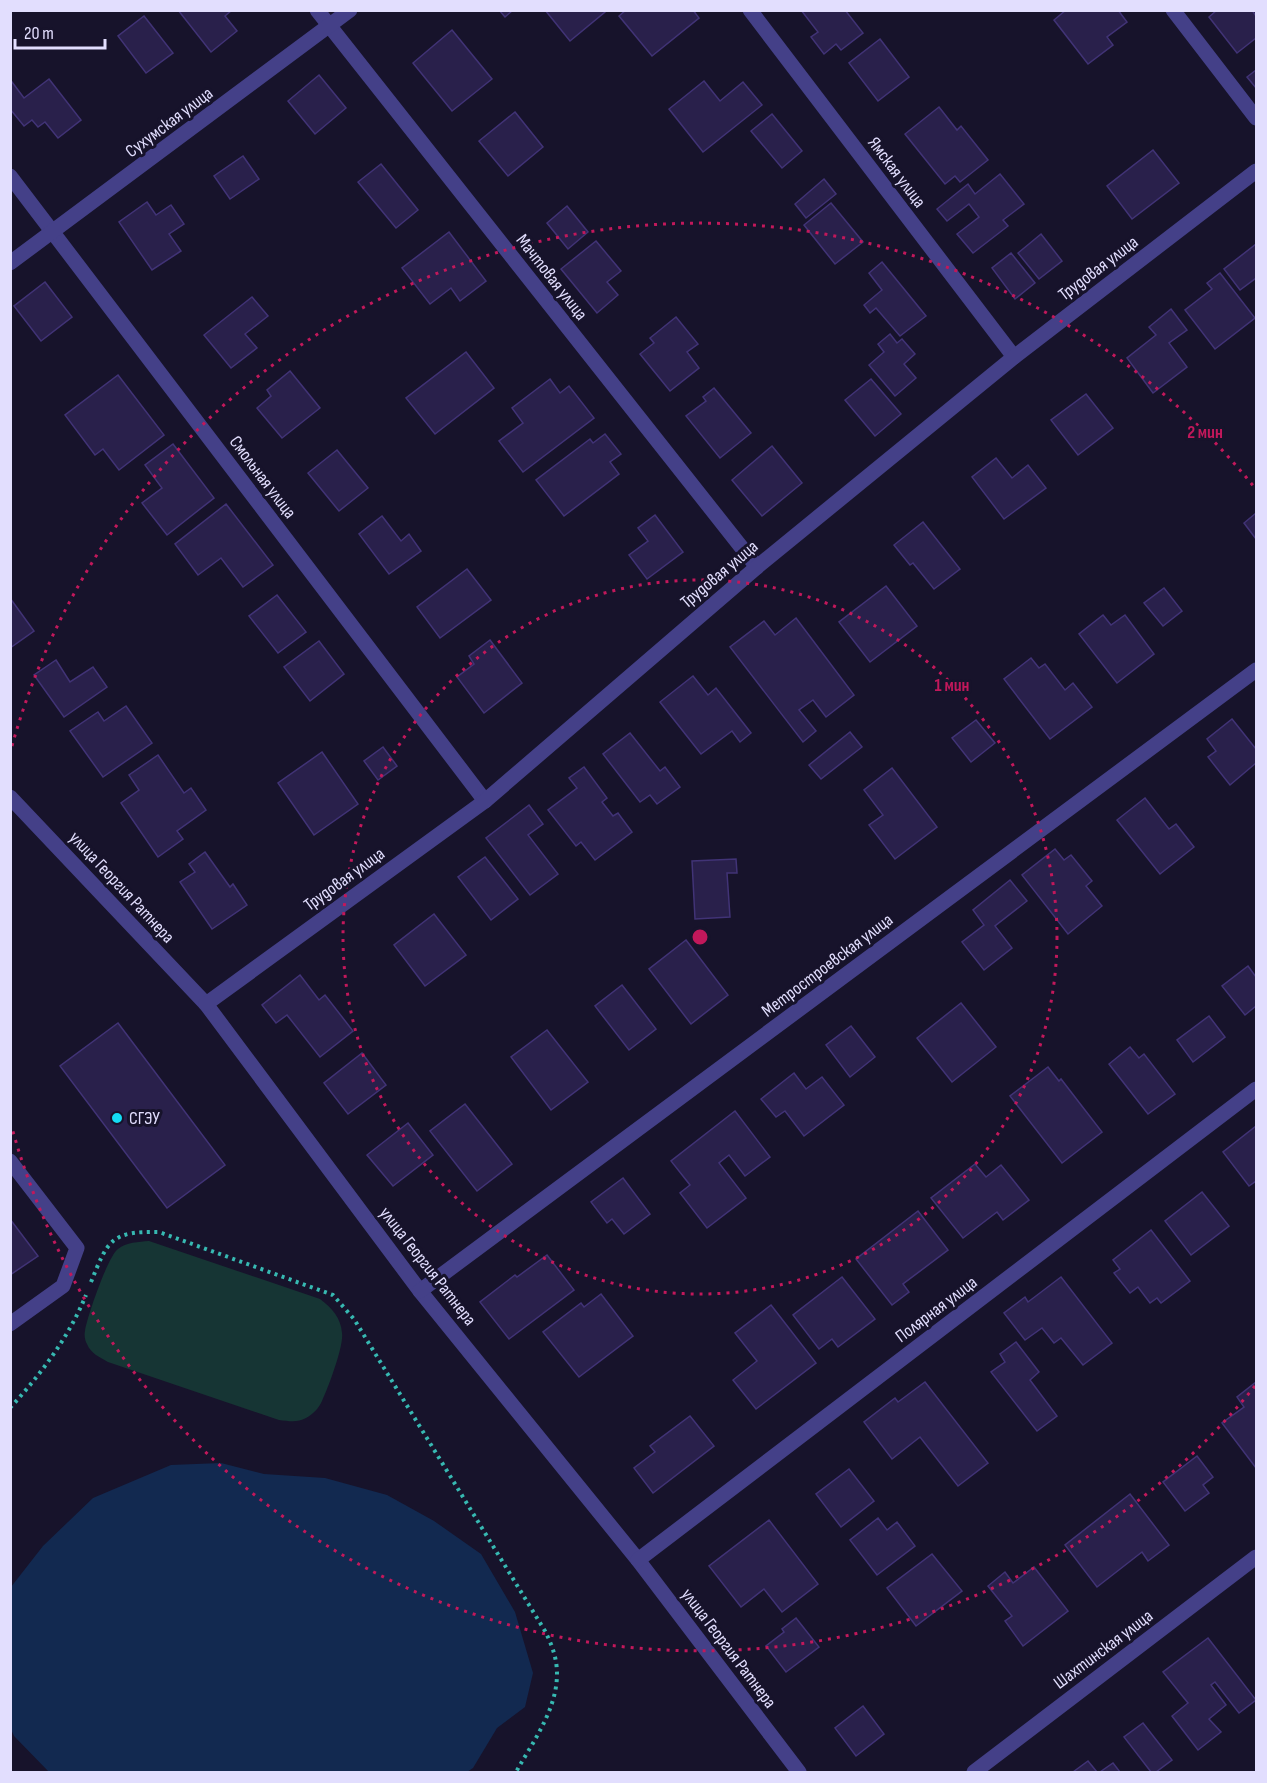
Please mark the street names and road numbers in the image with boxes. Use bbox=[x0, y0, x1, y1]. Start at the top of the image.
street label: Сухумская улица bbox=[121, 83, 217, 162]
street label: Ямская улица bbox=[863, 133, 930, 212]
street label: Мачтовая улица bbox=[512, 230, 592, 325]
street label: Трудовая улица bbox=[1054, 232, 1142, 305]
street label: Смольная улица bbox=[225, 432, 300, 523]
street label: Трудовая улица bbox=[676, 536, 762, 613]
street label: улица Георгия Ратнера bbox=[65, 827, 179, 947]
street label: Трудовая улица bbox=[300, 843, 389, 916]
street label: Метростроевская улица bbox=[758, 909, 897, 1021]
street label: улица Георгия Ратнера bbox=[375, 1203, 480, 1330]
street label: Полярная улица bbox=[891, 1272, 981, 1347]
street label: улица Георгия Ратнера bbox=[677, 1584, 781, 1712]
street label: Шахтинская улица bbox=[1050, 1605, 1157, 1693]

